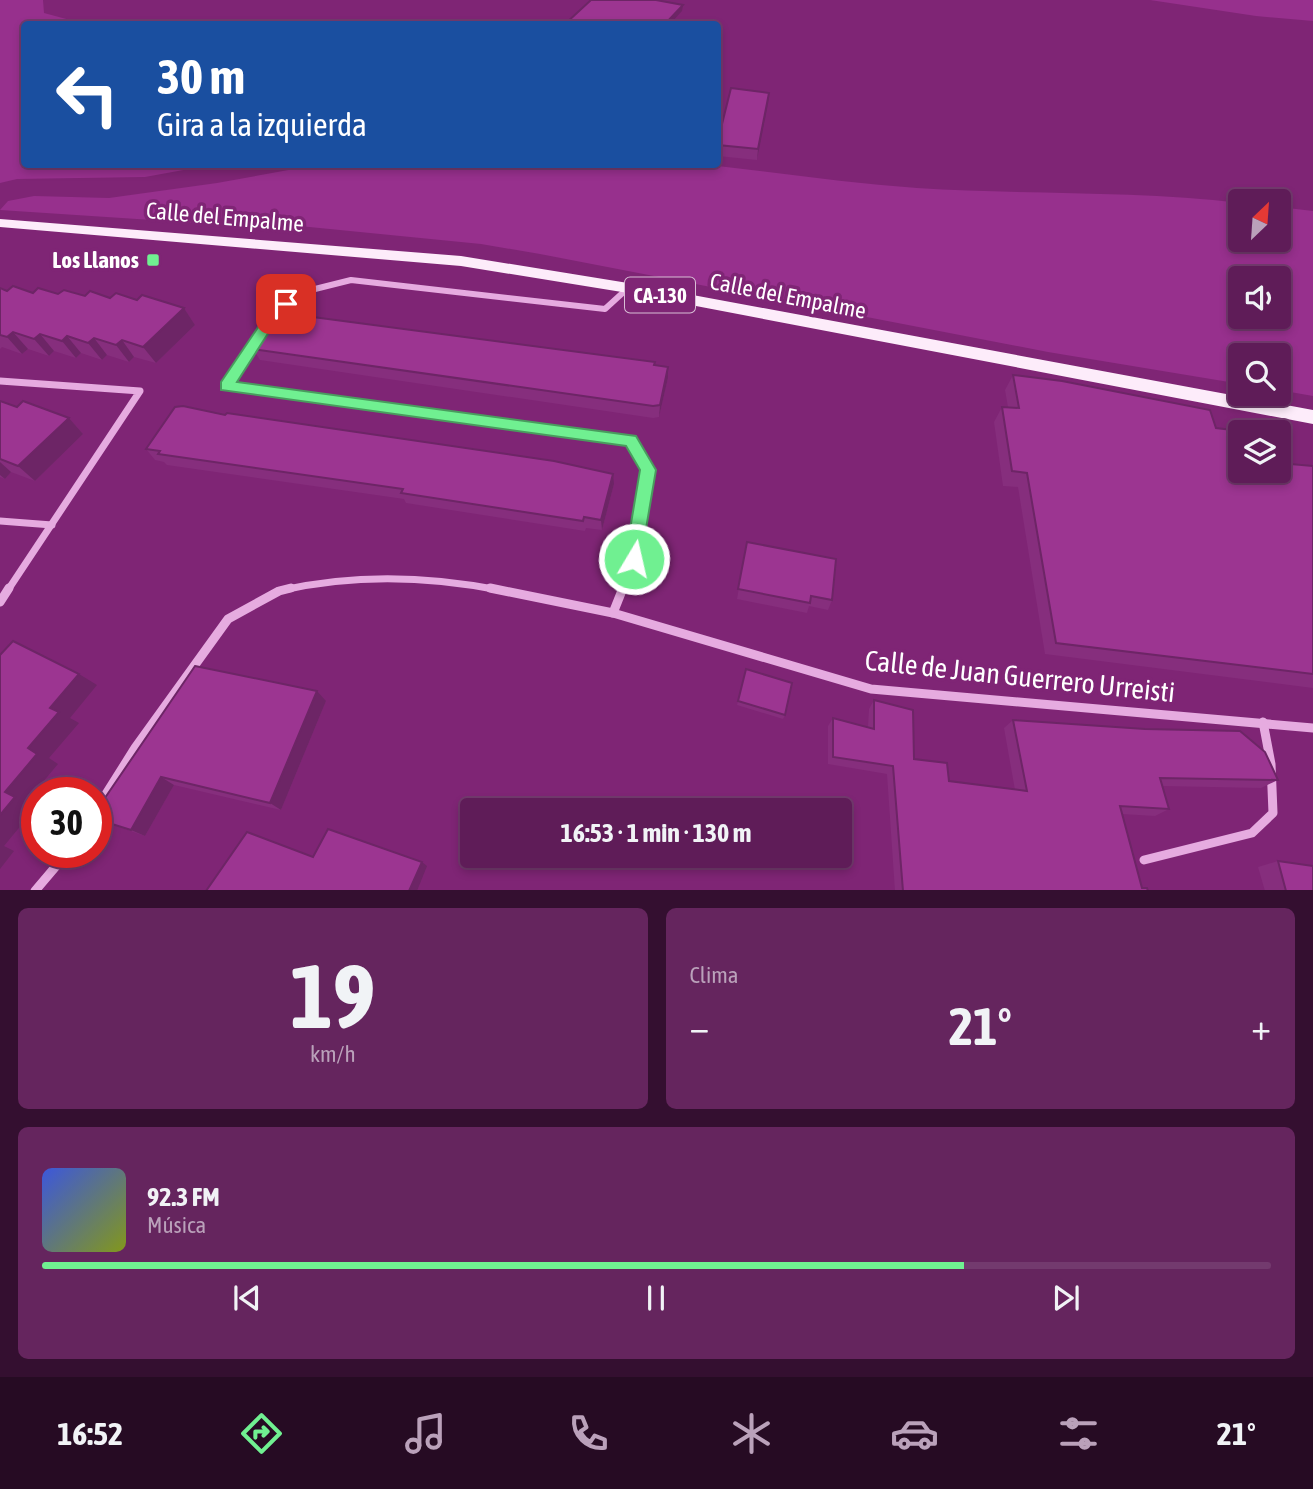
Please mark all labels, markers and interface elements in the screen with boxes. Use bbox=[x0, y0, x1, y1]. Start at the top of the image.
text: 30 m bbox=[157, 48, 245, 104]
icon: left bbox=[42, 49, 133, 140]
text: Gira a la izquierda bbox=[157, 106, 367, 143]
north arrow bbox=[1228, 189, 1292, 252]
map controls bbox=[1228, 189, 1291, 483]
street label: Calle del Empalme bbox=[145, 197, 305, 237]
place label: Los Llanos bbox=[52, 247, 139, 273]
marker: Los Llanos bbox=[145, 252, 161, 268]
button: sound bbox=[1228, 266, 1291, 329]
street label: Calle del Empalme bbox=[708, 268, 868, 324]
pin bbox=[256, 274, 316, 334]
road number: CA-130 bbox=[625, 278, 695, 312]
icon: arrive bbox=[267, 285, 305, 323]
button: search bbox=[1228, 343, 1291, 406]
button: layers bbox=[1228, 420, 1291, 483]
position arrow bbox=[597, 522, 671, 596]
street label: Calle de Juan Guerrero Urreisti bbox=[863, 644, 1177, 708]
speed limit sign: 30 bbox=[21, 777, 112, 868]
text: 16:53 · 1 min · 130 m bbox=[561, 818, 751, 848]
text: 19 bbox=[290, 943, 376, 1047]
text: Clima bbox=[690, 962, 739, 988]
text: 21° bbox=[949, 996, 1012, 1056]
text: − bbox=[690, 1005, 709, 1048]
text: + bbox=[1251, 1005, 1271, 1048]
text: km/h bbox=[310, 1041, 356, 1067]
text: 92.3 FM bbox=[147, 1182, 220, 1212]
text: Música bbox=[147, 1212, 206, 1238]
icon: previous bbox=[228, 1279, 266, 1317]
icon: pause bbox=[637, 1279, 675, 1317]
icon: next bbox=[1047, 1279, 1085, 1317]
icon: directions bbox=[237, 1409, 286, 1458]
icon: music bbox=[401, 1409, 450, 1458]
icon: phone bbox=[564, 1409, 613, 1458]
icon: climate bbox=[727, 1409, 776, 1458]
icon: car bbox=[890, 1409, 939, 1458]
icon: filters bbox=[1054, 1409, 1103, 1458]
text: 16:52 bbox=[57, 1415, 123, 1452]
text: 21° bbox=[1217, 1415, 1256, 1452]

